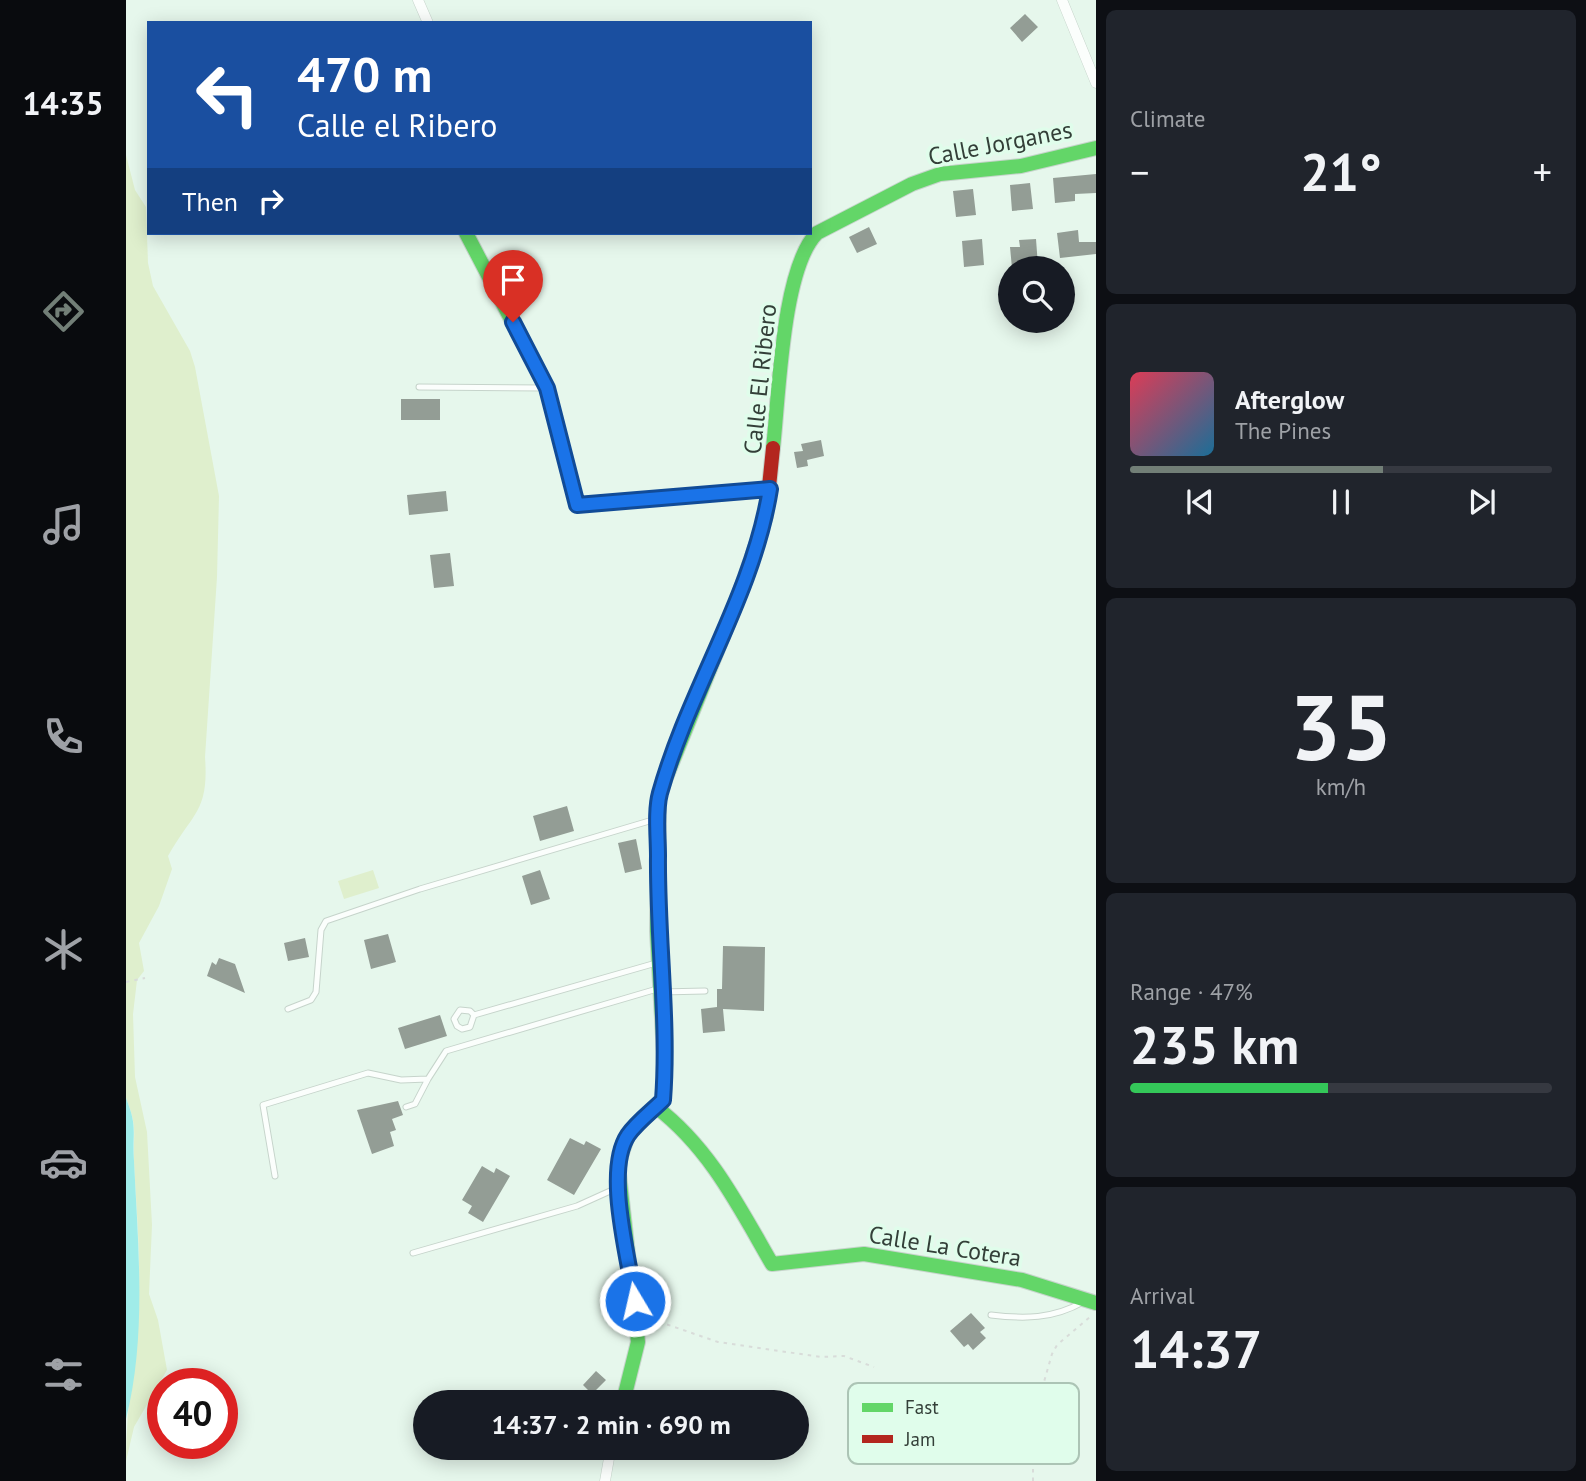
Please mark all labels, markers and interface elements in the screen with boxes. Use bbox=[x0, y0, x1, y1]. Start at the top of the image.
text: 470 m bbox=[297, 42, 432, 106]
icon: left bbox=[182, 49, 273, 140]
text: 14:35 bbox=[22, 82, 104, 124]
text: Calle el Ribero bbox=[297, 104, 497, 146]
text: Climate bbox=[1130, 104, 1205, 133]
street label: Calle Jorganes bbox=[925, 114, 1075, 172]
text: 21° bbox=[1300, 138, 1382, 205]
text: − bbox=[1130, 147, 1149, 196]
text: + bbox=[1533, 147, 1552, 196]
icon: right bbox=[252, 182, 290, 220]
text: Then bbox=[182, 185, 238, 218]
pin bbox=[483, 250, 543, 322]
map controls bbox=[998, 256, 1075, 333]
button: search bbox=[998, 256, 1075, 333]
icon: arrive bbox=[494, 261, 532, 299]
icon: directions bbox=[39, 287, 88, 336]
street label: Calle El Ribero bbox=[737, 302, 783, 456]
text: Afterglow bbox=[1235, 383, 1344, 416]
text: The Pines bbox=[1235, 416, 1331, 445]
icon: previous bbox=[1181, 483, 1219, 521]
icon: pause bbox=[1322, 483, 1360, 521]
icon: next bbox=[1463, 483, 1501, 521]
icon: music bbox=[39, 500, 88, 549]
text: 35 bbox=[1289, 667, 1393, 785]
icon: phone bbox=[39, 712, 88, 761]
text: km/h bbox=[1316, 772, 1366, 801]
icon: climate bbox=[39, 925, 88, 974]
text: Range · 47% bbox=[1130, 977, 1253, 1006]
text: 235 km bbox=[1130, 1011, 1299, 1078]
icon: car bbox=[39, 1138, 88, 1187]
street label: Calle La Cotera bbox=[867, 1219, 1023, 1273]
position arrow bbox=[598, 1264, 672, 1338]
text: Arrival bbox=[1130, 1281, 1194, 1310]
text: 14:37 bbox=[1130, 1315, 1262, 1382]
icon: filters bbox=[39, 1350, 88, 1399]
speed limit sign: 40 bbox=[147, 1368, 238, 1459]
legend bbox=[848, 1383, 1079, 1464]
text: Fast bbox=[905, 1395, 939, 1419]
text: 14:37 · 2 min · 690 m bbox=[491, 1408, 731, 1441]
text: Jam bbox=[904, 1427, 935, 1451]

